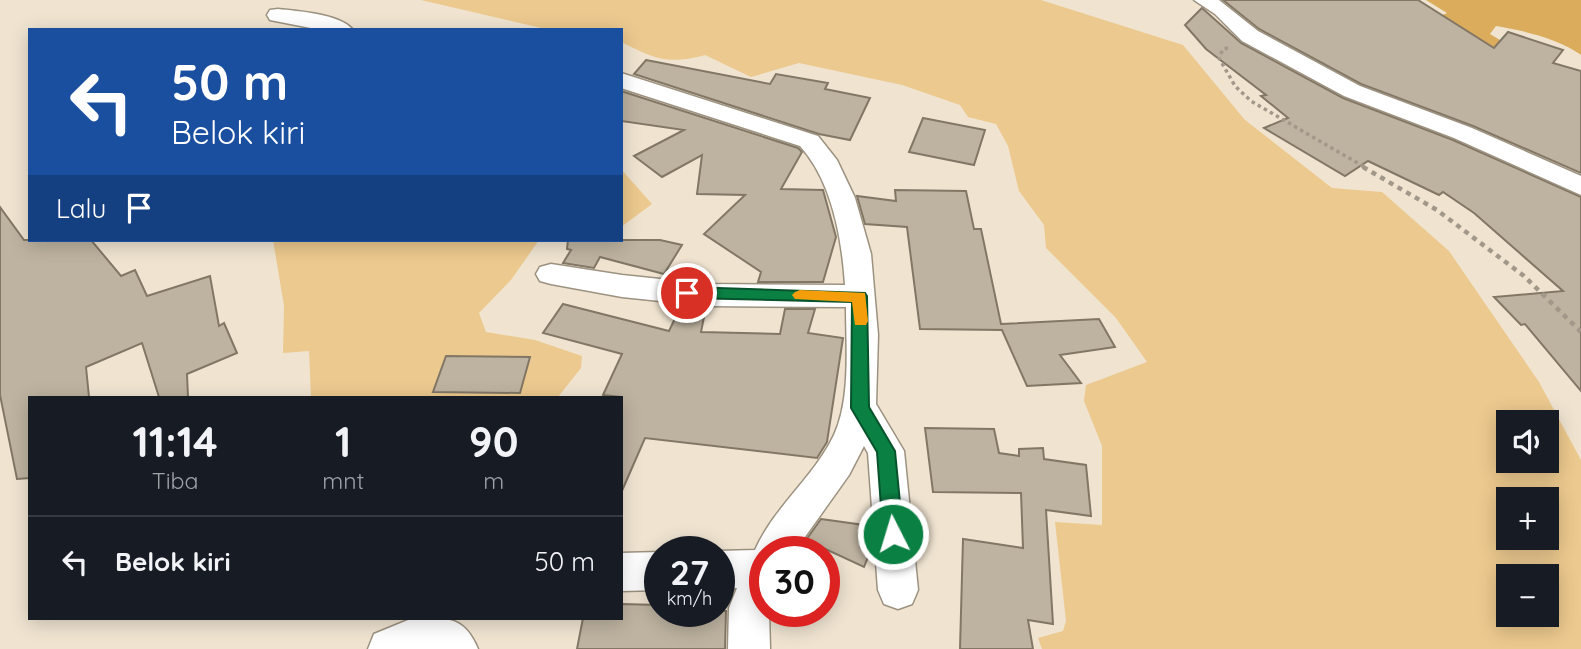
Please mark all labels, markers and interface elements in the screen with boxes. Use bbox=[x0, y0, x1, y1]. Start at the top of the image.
text: 50 m bbox=[171, 51, 288, 112]
icon: left bbox=[56, 56, 147, 147]
text: Belok kiri bbox=[171, 112, 305, 152]
icon: arrive bbox=[120, 189, 158, 227]
text: Lalu bbox=[56, 192, 106, 225]
pin bbox=[657, 263, 717, 323]
icon: arrive bbox=[668, 274, 706, 312]
map controls bbox=[1496, 410, 1559, 627]
button: sound bbox=[1496, 410, 1559, 473]
text: 11:14 bbox=[133, 415, 218, 468]
text: 1 bbox=[335, 415, 351, 468]
text: 90 bbox=[469, 415, 518, 468]
text: Tiba bbox=[152, 466, 198, 495]
text: mnt bbox=[322, 466, 364, 495]
text: m bbox=[483, 466, 504, 495]
button: + bbox=[1496, 487, 1559, 550]
position arrow bbox=[856, 497, 930, 571]
speed limit sign: 30 bbox=[749, 536, 840, 627]
icon: left bbox=[56, 543, 94, 581]
text: Belok kiri bbox=[115, 545, 231, 578]
text: 50 m bbox=[535, 545, 595, 578]
text: 27 bbox=[670, 550, 709, 594]
button: − bbox=[1496, 564, 1559, 627]
text: km/h bbox=[667, 587, 712, 610]

